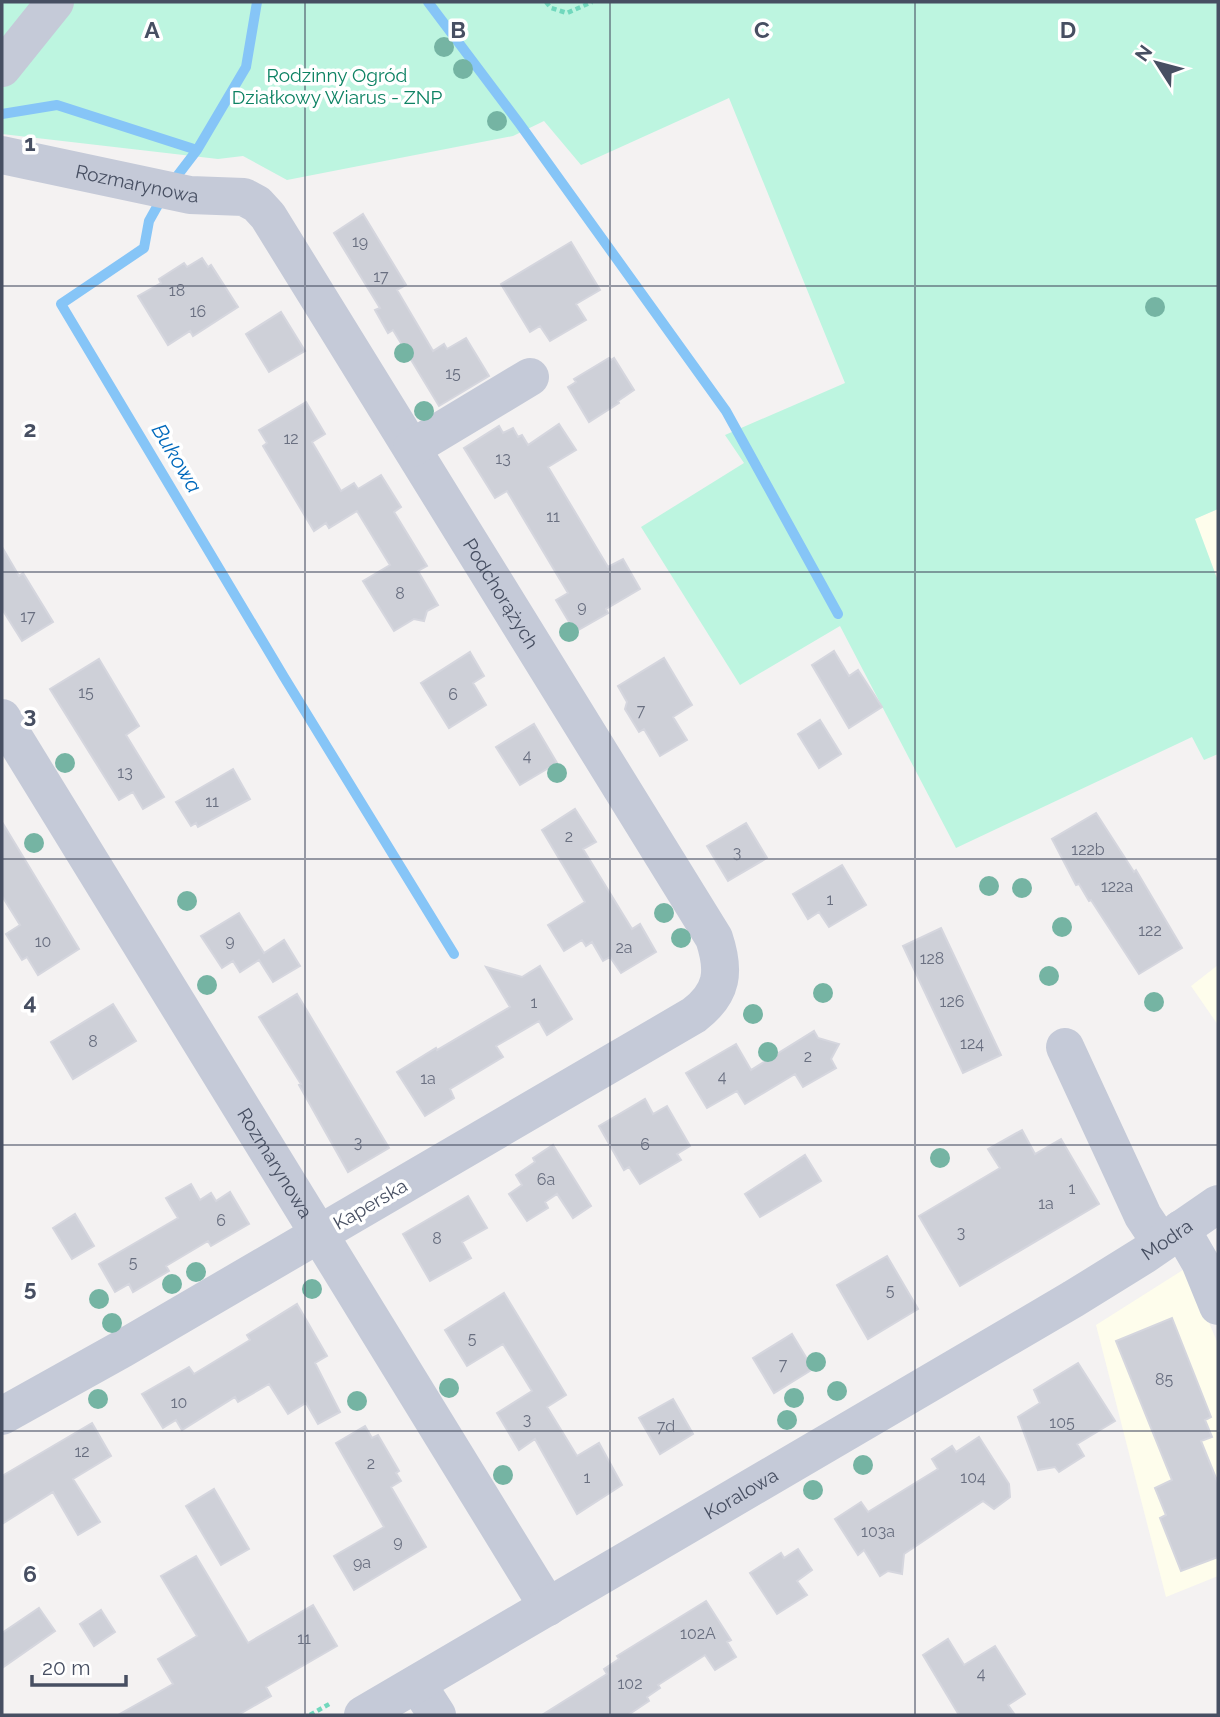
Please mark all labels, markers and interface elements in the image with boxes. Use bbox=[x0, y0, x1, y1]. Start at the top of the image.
text: A bbox=[144, 16, 160, 43]
text: B bbox=[450, 16, 466, 43]
text: C bbox=[754, 16, 770, 43]
text: D bbox=[1060, 16, 1076, 43]
north arrow bbox=[1122, 28, 1192, 98]
text: N bbox=[1130, 41, 1156, 65]
park label: Rodzinny Ogród Działkowy Wiarus - ZNP bbox=[232, 64, 442, 108]
text: 1 bbox=[24, 129, 36, 156]
street label: Rozmarynowa bbox=[74, 160, 199, 206]
house number: 19 bbox=[352, 232, 368, 251]
house number: 17 bbox=[373, 267, 389, 286]
house number: 18 bbox=[169, 281, 185, 300]
house number: 16 bbox=[190, 302, 206, 321]
house number: 15 bbox=[445, 364, 461, 383]
text: 2 bbox=[24, 415, 36, 442]
water label: Bukowa bbox=[147, 419, 207, 497]
house number: 12 bbox=[283, 429, 299, 448]
house number: 13 bbox=[495, 449, 511, 468]
house number: 11 bbox=[546, 507, 560, 526]
street label: Podchorążych bbox=[459, 534, 544, 653]
house number: 8 bbox=[395, 584, 405, 603]
house number: 9 bbox=[577, 597, 587, 616]
house number: 17 bbox=[20, 607, 36, 626]
house number: 15 bbox=[78, 683, 94, 702]
house number: 6 bbox=[448, 685, 458, 704]
text: 3 bbox=[24, 701, 36, 728]
house number: 7 bbox=[637, 701, 646, 720]
house number: 4 bbox=[523, 746, 532, 765]
house number: 13 bbox=[117, 763, 133, 782]
house number: 11 bbox=[205, 792, 219, 811]
house number: 2 bbox=[565, 827, 573, 846]
house number: 122b bbox=[1071, 840, 1105, 859]
house number: 3 bbox=[733, 843, 741, 862]
house number: 122a bbox=[1101, 877, 1133, 896]
house number: 1 bbox=[827, 890, 834, 909]
house number: 122 bbox=[1138, 921, 1162, 940]
house number: 9 bbox=[225, 931, 235, 950]
house number: 10 bbox=[35, 932, 51, 951]
house number: 2a bbox=[615, 938, 633, 957]
house number: 128 bbox=[920, 949, 944, 968]
text: 4 bbox=[23, 988, 37, 1015]
house number: 126 bbox=[940, 992, 964, 1011]
house number: 1 bbox=[531, 993, 538, 1012]
house number: 8 bbox=[88, 1032, 98, 1051]
house number: 124 bbox=[960, 1034, 984, 1053]
house number: 2 bbox=[804, 1047, 812, 1066]
house number: 4 bbox=[718, 1067, 727, 1086]
house number: 1a bbox=[420, 1069, 436, 1088]
street label: Rozmarynowa bbox=[233, 1104, 317, 1222]
house number: 3 bbox=[354, 1133, 362, 1152]
house number: 6 bbox=[640, 1135, 650, 1154]
house number: 6a bbox=[537, 1170, 555, 1189]
street label: Kaperska bbox=[329, 1174, 411, 1234]
house number: 1 bbox=[1069, 1179, 1076, 1198]
house number: 1a bbox=[1038, 1194, 1054, 1213]
house number: 6 bbox=[216, 1211, 226, 1230]
street label: Modra bbox=[1137, 1214, 1196, 1264]
house number: 3 bbox=[957, 1223, 965, 1242]
house number: 8 bbox=[432, 1229, 442, 1248]
house number: 5 bbox=[129, 1253, 138, 1272]
text: 5 bbox=[24, 1274, 37, 1301]
house number: 5 bbox=[886, 1281, 895, 1300]
house number: 5 bbox=[468, 1329, 477, 1348]
house number: 7 bbox=[779, 1355, 788, 1374]
house number: 85 bbox=[1155, 1370, 1173, 1389]
house number: 10 bbox=[171, 1393, 187, 1412]
house number: 3 bbox=[523, 1410, 531, 1429]
house number: 105 bbox=[1049, 1413, 1075, 1432]
house number: 7d bbox=[657, 1417, 675, 1436]
house number: 12 bbox=[74, 1442, 90, 1461]
house number: 2 bbox=[367, 1454, 375, 1473]
street label: Koralowa bbox=[700, 1463, 782, 1524]
house number: 1 bbox=[584, 1468, 591, 1487]
house number: 104 bbox=[960, 1468, 986, 1487]
house number: 103a bbox=[861, 1522, 895, 1541]
house number: 9 bbox=[393, 1532, 403, 1551]
house number: 9a bbox=[353, 1553, 371, 1572]
text: 6 bbox=[23, 1560, 37, 1587]
house number: 102A bbox=[680, 1624, 716, 1643]
house number: 11 bbox=[297, 1629, 311, 1648]
scale bar bbox=[32, 1644, 126, 1688]
text: 20 m bbox=[42, 1655, 90, 1680]
house number: 4 bbox=[977, 1664, 986, 1683]
house number: 102 bbox=[618, 1674, 642, 1693]

